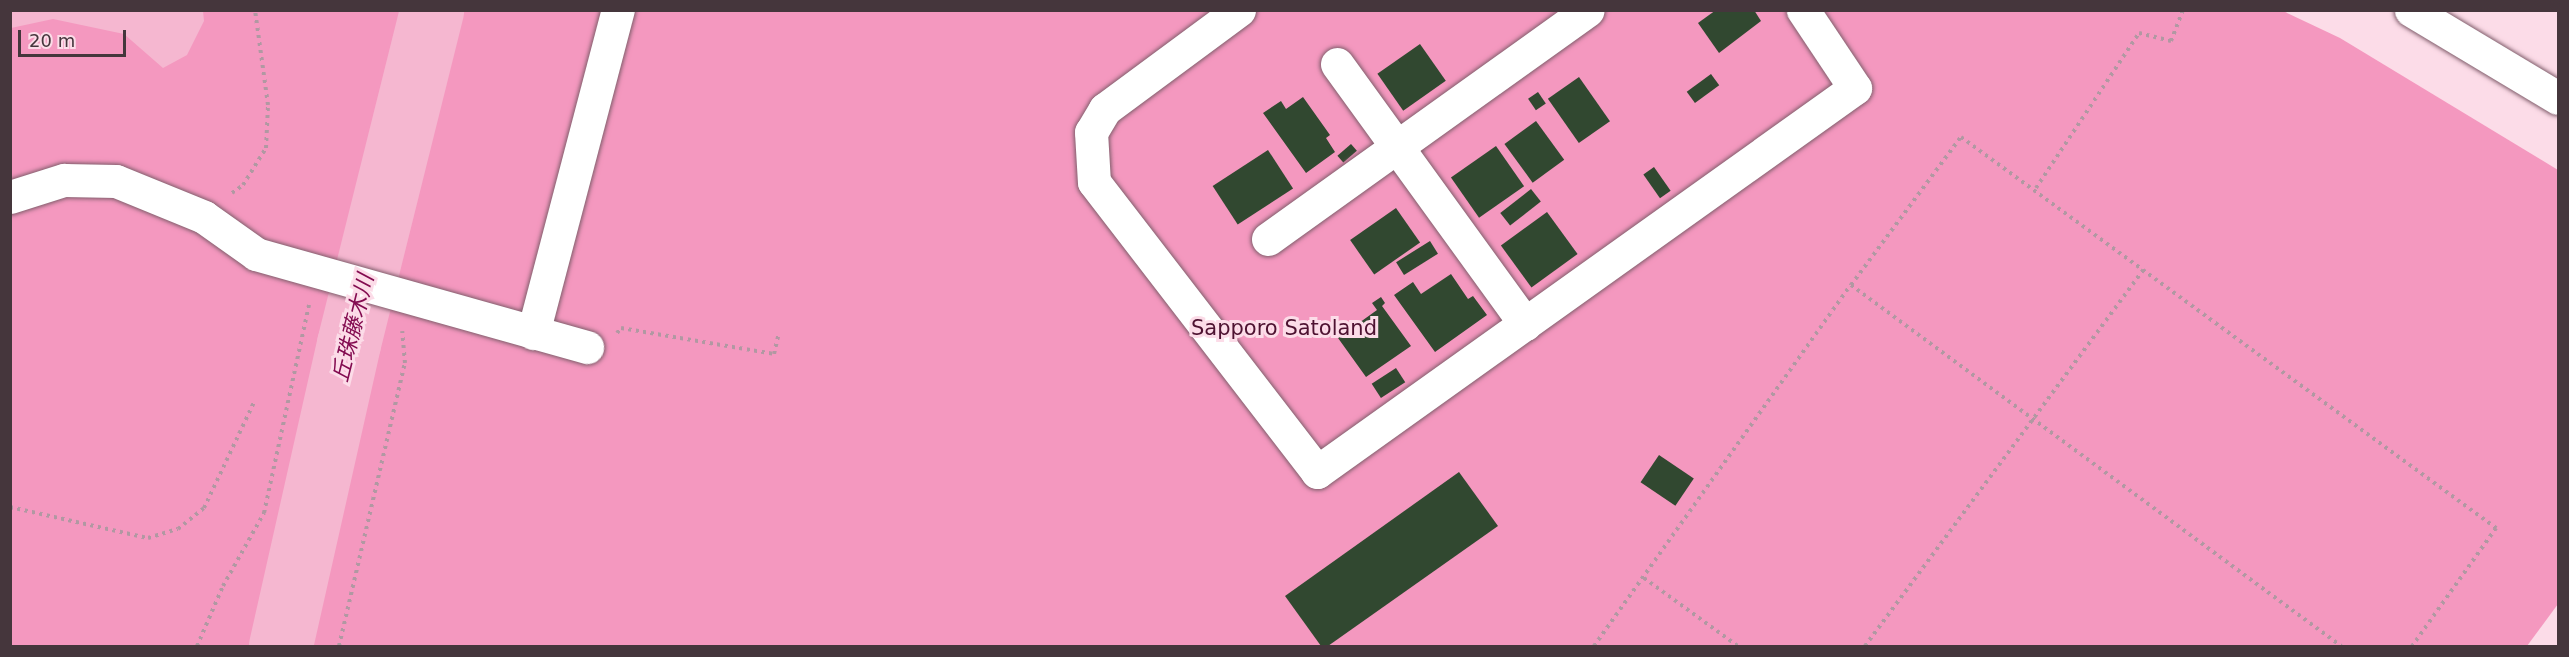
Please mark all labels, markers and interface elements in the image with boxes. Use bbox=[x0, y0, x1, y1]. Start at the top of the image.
scale bar bbox=[21, 18, 129, 56]
text: 20 m bbox=[29, 30, 75, 51]
water label: 丘珠藤木川 bbox=[327, 271, 379, 385]
park label: Sapporo Satoland bbox=[1191, 315, 1377, 341]

